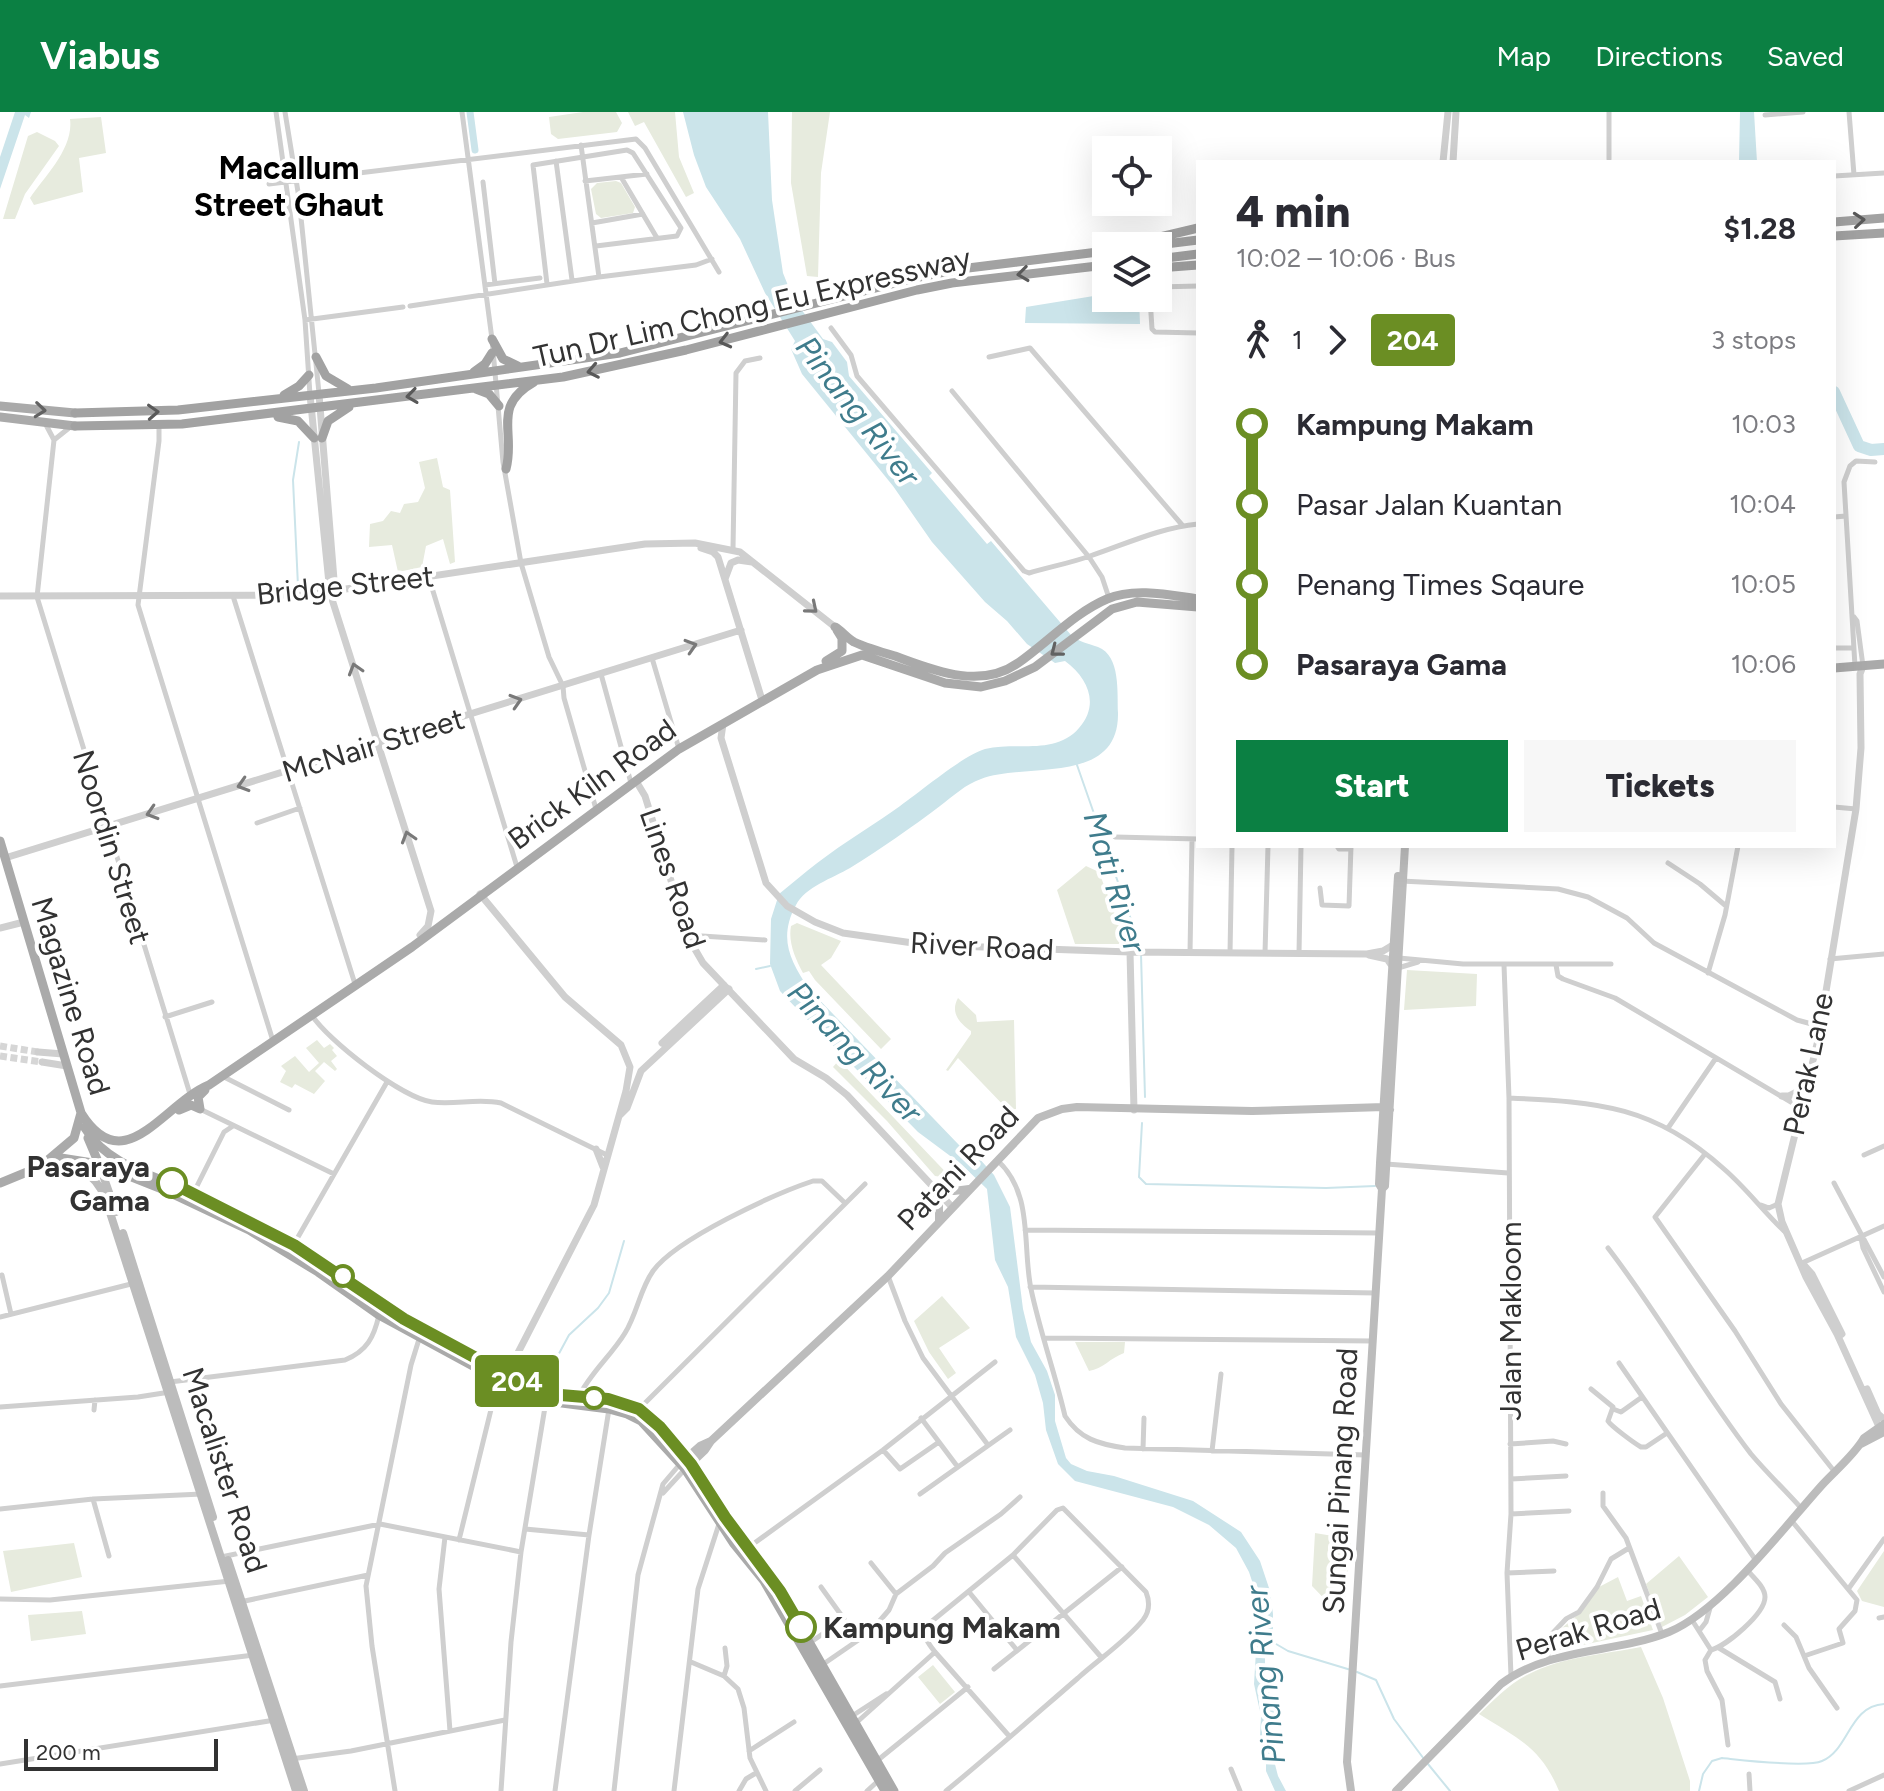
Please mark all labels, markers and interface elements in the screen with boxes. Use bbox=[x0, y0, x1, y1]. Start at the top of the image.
text: Viabus bbox=[40, 33, 160, 79]
text: Map bbox=[1497, 39, 1551, 73]
text: Directions bbox=[1595, 39, 1723, 73]
text: Saved bbox=[1767, 39, 1844, 73]
map controls bbox=[1092, 136, 1172, 312]
button: locate bbox=[1092, 136, 1172, 216]
district label: Macallum Street Ghaut bbox=[194, 149, 384, 224]
text: 4 min bbox=[1236, 185, 1351, 238]
text: $1.28 bbox=[1724, 210, 1796, 247]
one-way arrow bbox=[1853, 212, 1866, 229]
button: layers bbox=[1092, 232, 1172, 312]
street label: Tun Dr Lim Chong Eu Expressway bbox=[530, 239, 974, 375]
text: 10:02 – 10:06 · Bus bbox=[1236, 242, 1456, 274]
one-way arrow bbox=[1016, 266, 1029, 283]
icon: walk bbox=[1236, 318, 1280, 362]
icon: forward bbox=[1315, 318, 1359, 362]
text: 204 bbox=[1387, 323, 1439, 357]
text: 1 bbox=[1292, 324, 1303, 356]
text: 3 stops bbox=[1711, 324, 1796, 356]
water label: Pinang River bbox=[788, 329, 929, 494]
one-way arrow bbox=[719, 331, 733, 348]
one-way arrow bbox=[586, 362, 600, 379]
one-way arrow bbox=[405, 387, 419, 404]
one-way arrow bbox=[34, 402, 47, 419]
one-way arrow bbox=[147, 404, 160, 421]
text: Kampung Makam bbox=[1296, 406, 1534, 443]
text: 10:03 bbox=[1731, 408, 1796, 440]
text: Pasar Jalan Kuantan bbox=[1296, 486, 1562, 523]
text: 10:04 bbox=[1729, 488, 1796, 520]
street label: Bridge Street bbox=[254, 557, 436, 613]
text: Penang Times Sqaure bbox=[1296, 566, 1584, 603]
text: 10:05 bbox=[1730, 568, 1796, 600]
one-way arrow bbox=[803, 598, 817, 613]
one-way arrow bbox=[683, 639, 697, 655]
one-way arrow bbox=[1050, 641, 1065, 655]
text: Pasaraya Gama bbox=[1296, 646, 1507, 683]
text: 10:06 bbox=[1731, 648, 1796, 680]
one-way arrow bbox=[349, 662, 365, 676]
one-way arrow bbox=[509, 694, 523, 710]
street label: McNair Street bbox=[277, 700, 469, 790]
street label: Brick Kiln Road bbox=[501, 711, 683, 857]
button: Start bbox=[1236, 740, 1508, 832]
button: Tickets bbox=[1524, 740, 1796, 832]
street label: Noordin Street bbox=[65, 746, 159, 948]
one-way arrow bbox=[236, 776, 250, 792]
street label: Lines Road bbox=[632, 803, 714, 953]
one-way arrow bbox=[145, 804, 159, 820]
water label: Mati River bbox=[1076, 807, 1155, 958]
one-way arrow bbox=[401, 831, 417, 844]
street label: Magazine Road bbox=[23, 893, 119, 1099]
street label: River Road bbox=[909, 924, 1055, 968]
water label: Pinang River bbox=[780, 973, 931, 1131]
street label: Perak Lane bbox=[1775, 989, 1841, 1139]
street label: Patani Road bbox=[889, 1098, 1027, 1238]
place label: Pasaraya Gama bbox=[27, 1148, 150, 1219]
marker: Pasaraya Gama bbox=[157, 1168, 187, 1198]
street label: Jalan Makloom bbox=[1492, 1222, 1529, 1420]
unlabelled marker bbox=[332, 1265, 354, 1287]
street label: Sungai Pinang Road bbox=[1315, 1347, 1365, 1615]
line badge: 204 bbox=[471, 1355, 563, 1407]
street label: Macalister Road bbox=[174, 1363, 276, 1577]
text: 204 bbox=[491, 1364, 543, 1398]
unlabelled marker bbox=[583, 1387, 605, 1409]
water label: Pinang River bbox=[1237, 1583, 1293, 1766]
street label: Perak Road bbox=[1511, 1589, 1665, 1669]
place label: Kampung Makam bbox=[823, 1609, 1061, 1646]
marker: Kampung Makam bbox=[786, 1612, 816, 1642]
scale bar bbox=[24, 1735, 218, 1771]
text: 200 m bbox=[36, 1739, 101, 1766]

